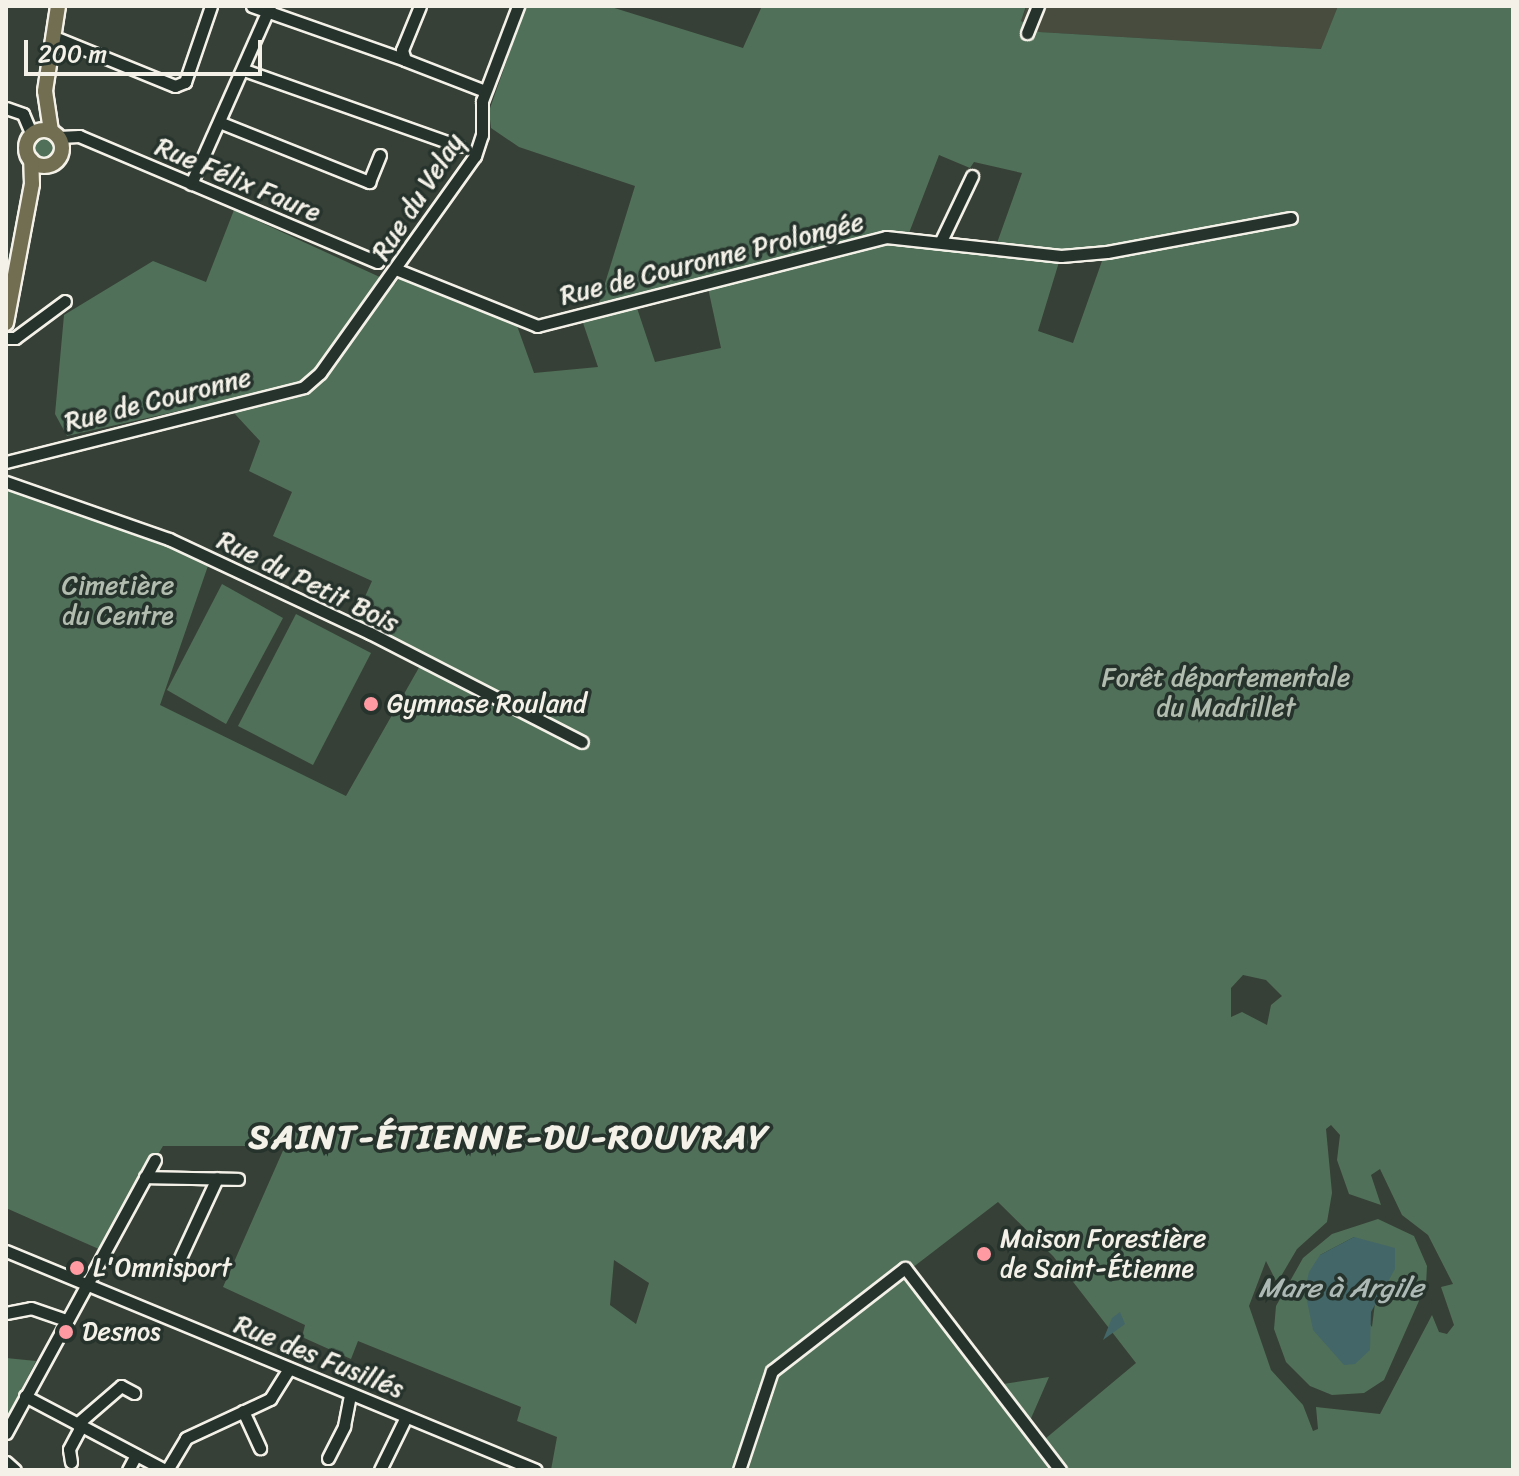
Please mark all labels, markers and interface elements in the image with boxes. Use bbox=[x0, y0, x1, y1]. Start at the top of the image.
scale bar bbox=[28, 24, 266, 74]
text: 200 m bbox=[38, 33, 107, 75]
street label: Rue du Velay bbox=[365, 128, 471, 266]
street label: Rue Félix Faure bbox=[151, 131, 325, 229]
street label: Rue de Couronne Prolongée bbox=[557, 206, 867, 312]
street label: Rue de Couronne bbox=[61, 362, 255, 438]
street label: Rue du Petit Bois bbox=[212, 524, 404, 640]
park label: Cimetière du Centre bbox=[61, 570, 175, 632]
park label: Forêt départementale du Madrillet bbox=[1101, 662, 1351, 724]
place label: Gymnase Rouland bbox=[387, 688, 587, 720]
marker: Gymnase Rouland bbox=[362, 695, 380, 713]
district label: SAINT-ÉTIENNE-DU-ROUVRAY bbox=[253, 1118, 765, 1158]
place label: Maison Forestière de Saint-Étienne bbox=[1000, 1223, 1205, 1284]
marker: Maison Forestière de Saint-Étienne bbox=[975, 1245, 993, 1263]
place label: L'Omnisport bbox=[93, 1252, 232, 1284]
marker: L'Omnisport bbox=[68, 1259, 86, 1277]
water label: Mare à Argile bbox=[1258, 1271, 1424, 1305]
street label: Rue des Fusillés bbox=[228, 1308, 410, 1406]
place label: Desnos bbox=[82, 1316, 161, 1348]
marker: Desnos bbox=[57, 1323, 75, 1341]

